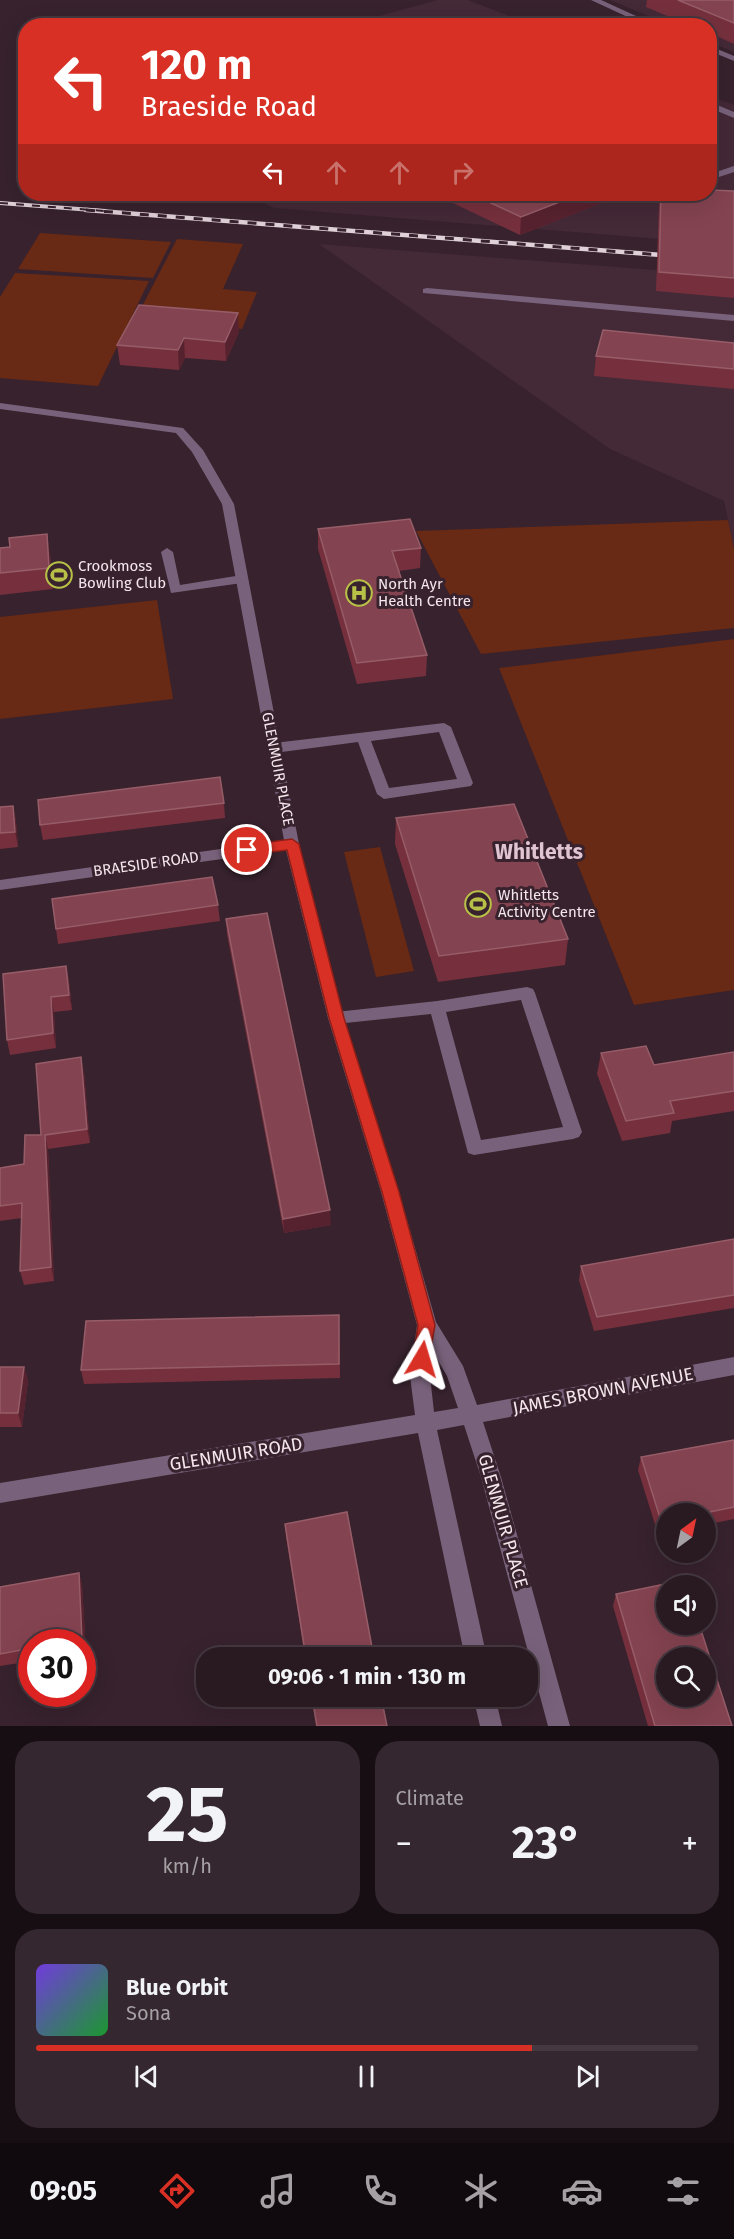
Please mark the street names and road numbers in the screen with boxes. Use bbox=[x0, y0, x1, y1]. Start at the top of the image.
street label: GLENMUIR PLACE bbox=[258, 711, 298, 827]
street label: BRAESIDE ROAD bbox=[92, 848, 200, 880]
street label: JAMES BROWN AVENUE bbox=[511, 1363, 695, 1419]
street label: GLENMUIR ROAD bbox=[168, 1433, 304, 1475]
street label: GLENMUIR PLACE bbox=[473, 1451, 533, 1591]

